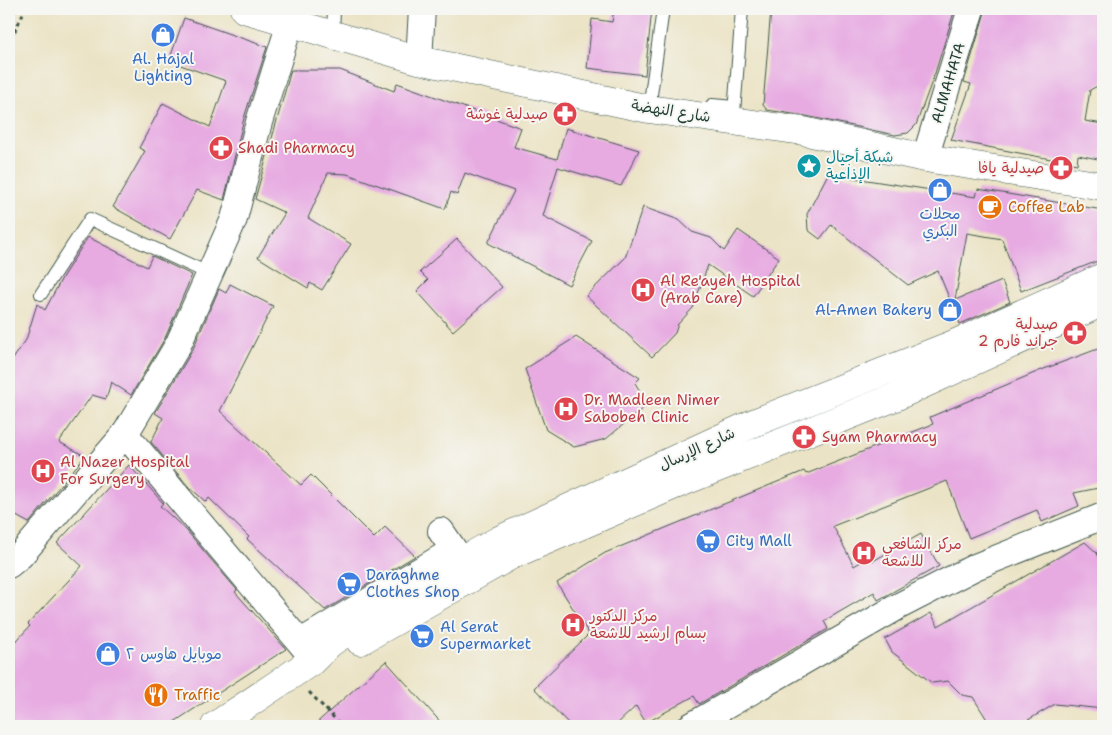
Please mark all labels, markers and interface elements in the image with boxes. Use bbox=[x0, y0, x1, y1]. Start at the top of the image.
shop icon: Al. Hajal Lighting bbox=[150, 22, 176, 48]
street label: ALMAHATA bbox=[926, 40, 970, 126]
place label: Al. Hajal Lighting bbox=[132, 49, 195, 86]
street label: شارع النهضة bbox=[630, 95, 712, 127]
pharmacy icon: صيدلية غوشة bbox=[552, 101, 578, 127]
place label: صيدلية غوشة bbox=[466, 104, 548, 124]
pharmacy icon: Shadi Pharmacy bbox=[208, 135, 234, 161]
place label: Shadi Pharmacy bbox=[238, 138, 355, 158]
place label: شبكة أجيال الإذاعية bbox=[826, 147, 893, 184]
place icon: شبكة أجيال الإذاعية bbox=[796, 153, 822, 179]
pharmacy icon: صيدلية يافا bbox=[1048, 155, 1074, 181]
place label: صيدلية يافا bbox=[978, 158, 1044, 178]
shop icon: محلات البكري bbox=[927, 177, 953, 203]
cafe icon: Coffee Lab bbox=[977, 194, 1003, 220]
place label: Coffee Lab bbox=[1008, 197, 1085, 217]
place label: محلات البكري bbox=[919, 204, 961, 242]
place label: Al Re'ayeh Hospital (Arab Care) bbox=[660, 271, 801, 308]
hospital icon: Al Re'ayeh Hospital (Arab Care) bbox=[630, 277, 656, 303]
shop icon: Al-Amen Bakery bbox=[937, 297, 963, 323]
place label: Al-Amen Bakery bbox=[815, 300, 932, 320]
place label: صيدلية جراند فارم 2 bbox=[978, 314, 1058, 352]
pharmacy icon: صيدلية جراند فارم 2 bbox=[1062, 320, 1088, 346]
place label: Dr. Madleen Nimer Sabobeh Clinic bbox=[584, 390, 720, 427]
hospital icon: Dr. Madleen Nimer Sabobeh Clinic bbox=[553, 396, 579, 422]
street label: شارع الإرسال bbox=[656, 423, 738, 475]
pharmacy icon: Syam Pharmacy bbox=[791, 424, 817, 450]
place label: Syam Pharmacy bbox=[822, 427, 937, 447]
place label: Al Nazer Hospital For Surgery bbox=[60, 452, 190, 489]
hospital icon: Al Nazer Hospital For Surgery bbox=[30, 458, 56, 484]
supermarket icon: City Mall bbox=[695, 528, 721, 554]
place label: City Mall bbox=[726, 531, 792, 551]
place label: مركز الشافعي للاشعه bbox=[882, 534, 962, 571]
hospital icon: مركز الشافعي للاشعه bbox=[851, 540, 877, 566]
place label: Daraghme Clothes Shop bbox=[366, 565, 460, 602]
supermarket icon: Daraghme Clothes Shop bbox=[336, 571, 362, 597]
place label: مركز الدكتور بسام ارشيد للاشعة bbox=[589, 606, 707, 644]
hospital icon: مركز الدكتور بسام ارشيد للاشعة bbox=[560, 612, 586, 638]
place label: Al Serat Supermarket bbox=[440, 617, 531, 654]
supermarket icon: Al Serat Supermarket bbox=[409, 623, 435, 649]
shop icon: موبايل هاوس ٢ bbox=[95, 641, 121, 667]
place label: موبايل هاوس ٢ bbox=[126, 644, 222, 664]
restaurant icon: Traffic bbox=[143, 682, 169, 708]
place label: Traffic bbox=[174, 685, 220, 705]

